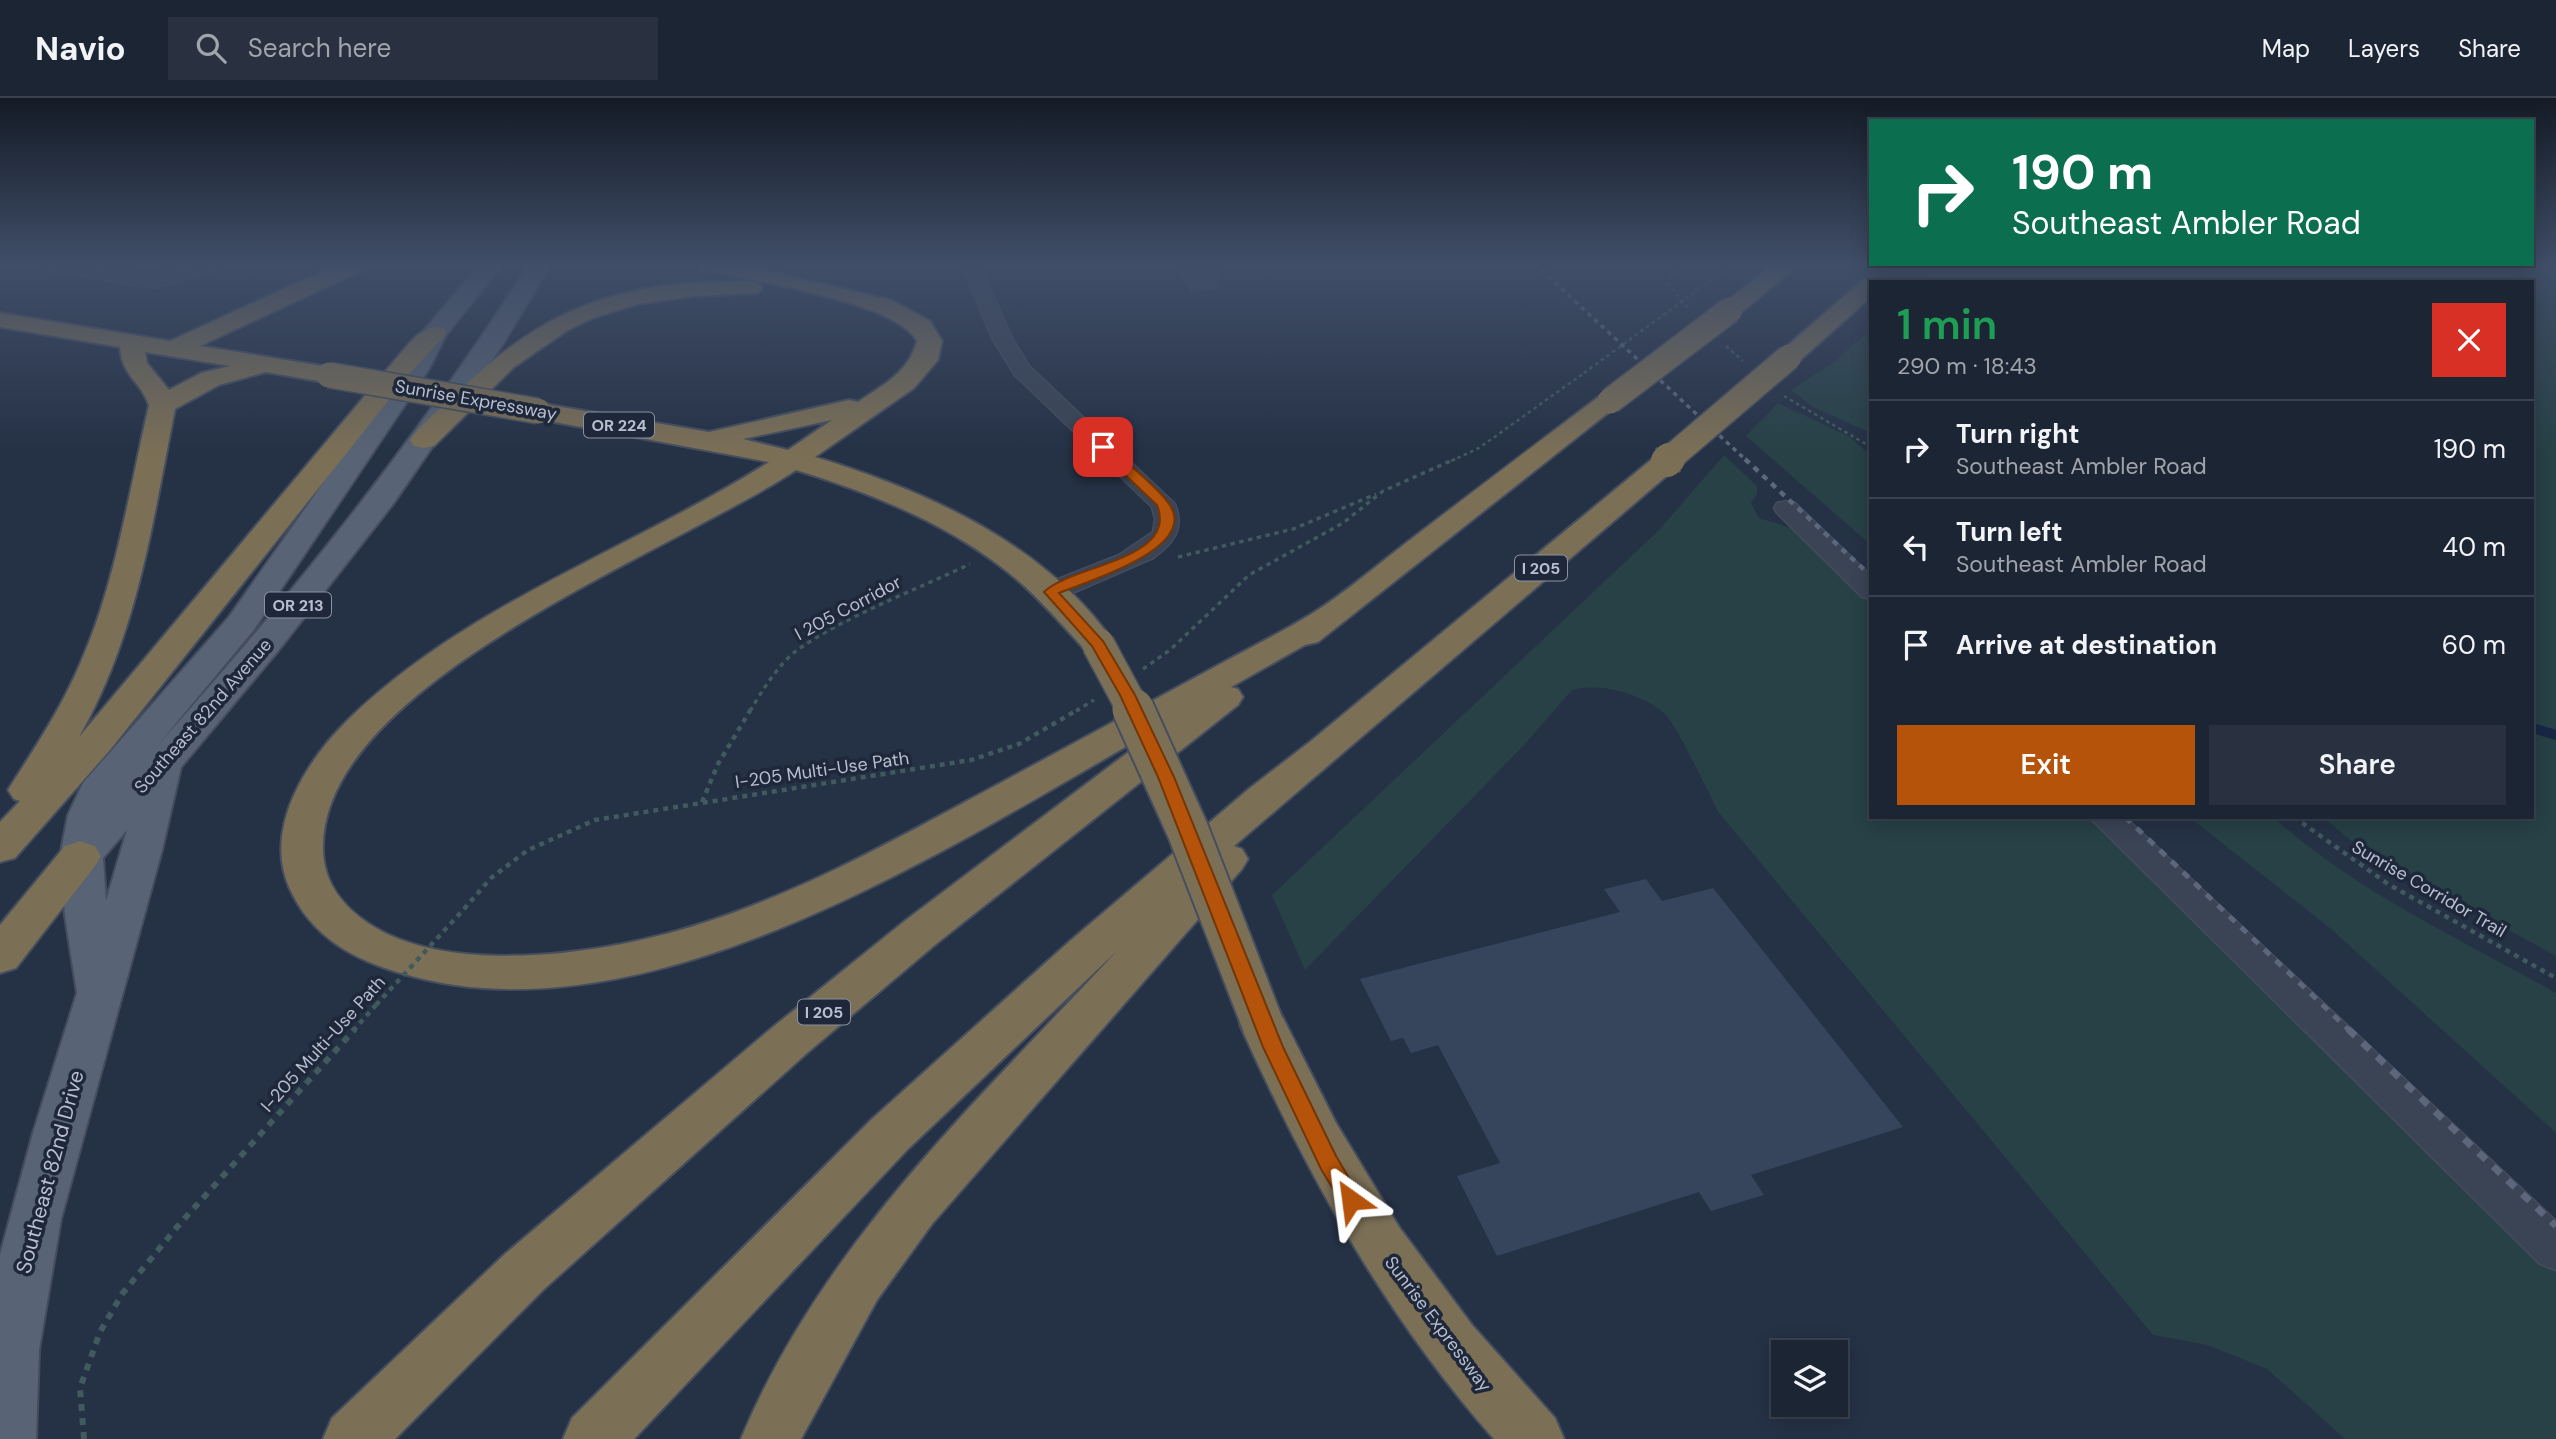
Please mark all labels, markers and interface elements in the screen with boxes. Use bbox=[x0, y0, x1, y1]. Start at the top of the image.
search box bbox=[168, 17, 658, 80]
text: Navio bbox=[35, 27, 126, 70]
icon: search bbox=[192, 29, 230, 67]
text: Search here bbox=[248, 31, 391, 65]
text: Map bbox=[2262, 33, 2310, 64]
text: Layers bbox=[2348, 33, 2420, 64]
text: Share bbox=[2458, 33, 2521, 64]
text: 190 m bbox=[2012, 140, 2153, 204]
icon: right bbox=[1897, 147, 1988, 238]
text: Southeast Ambler Road bbox=[2012, 202, 2361, 244]
text: 1 min bbox=[1897, 297, 1997, 352]
button: close bbox=[2432, 303, 2506, 377]
text: 290 m · 18:43 bbox=[1897, 351, 2037, 381]
street label: Sunrise Expressway bbox=[393, 374, 559, 426]
road number: OR 224 bbox=[584, 412, 654, 438]
pin bbox=[1073, 417, 1133, 477]
text: Turn right bbox=[1956, 417, 2080, 451]
icon: arrive bbox=[1084, 428, 1122, 466]
icon: right bbox=[1897, 430, 1935, 468]
text: 190 m bbox=[2434, 432, 2506, 466]
text: Southeast Ambler Road bbox=[1956, 451, 2207, 481]
text: Turn left bbox=[1956, 515, 2063, 549]
icon: left bbox=[1897, 528, 1935, 566]
text: 40 m bbox=[2442, 530, 2506, 564]
text: Southeast Ambler Road bbox=[1956, 549, 2207, 579]
road number: I 205 bbox=[1515, 555, 1567, 580]
street label: I 205 Corridor bbox=[791, 570, 906, 646]
road number: OR 213 bbox=[265, 592, 331, 618]
icon: arrive bbox=[1897, 626, 1935, 664]
text: Arrive at destination bbox=[1956, 628, 2217, 662]
text: 60 m bbox=[2442, 628, 2506, 662]
street label: Southeast 82nd Avenue bbox=[129, 633, 277, 799]
button: Exit bbox=[1897, 725, 2195, 805]
button: Share bbox=[2209, 725, 2506, 805]
street label: I-205 Multi-Use Path bbox=[733, 746, 911, 794]
street label: Sunrise Corridor Trail bbox=[2347, 835, 2511, 943]
street label: I-205 Multi-Use Path bbox=[255, 971, 391, 1117]
road number: I 205 bbox=[798, 1000, 850, 1024]
street label: Southeast 82nd Drive bbox=[9, 1067, 91, 1277]
position arrow bbox=[1314, 1163, 1388, 1237]
street label: Sunrise Expressway bbox=[1379, 1251, 1497, 1397]
map controls bbox=[1771, 1340, 1848, 1417]
button: layers bbox=[1771, 1340, 1848, 1417]

